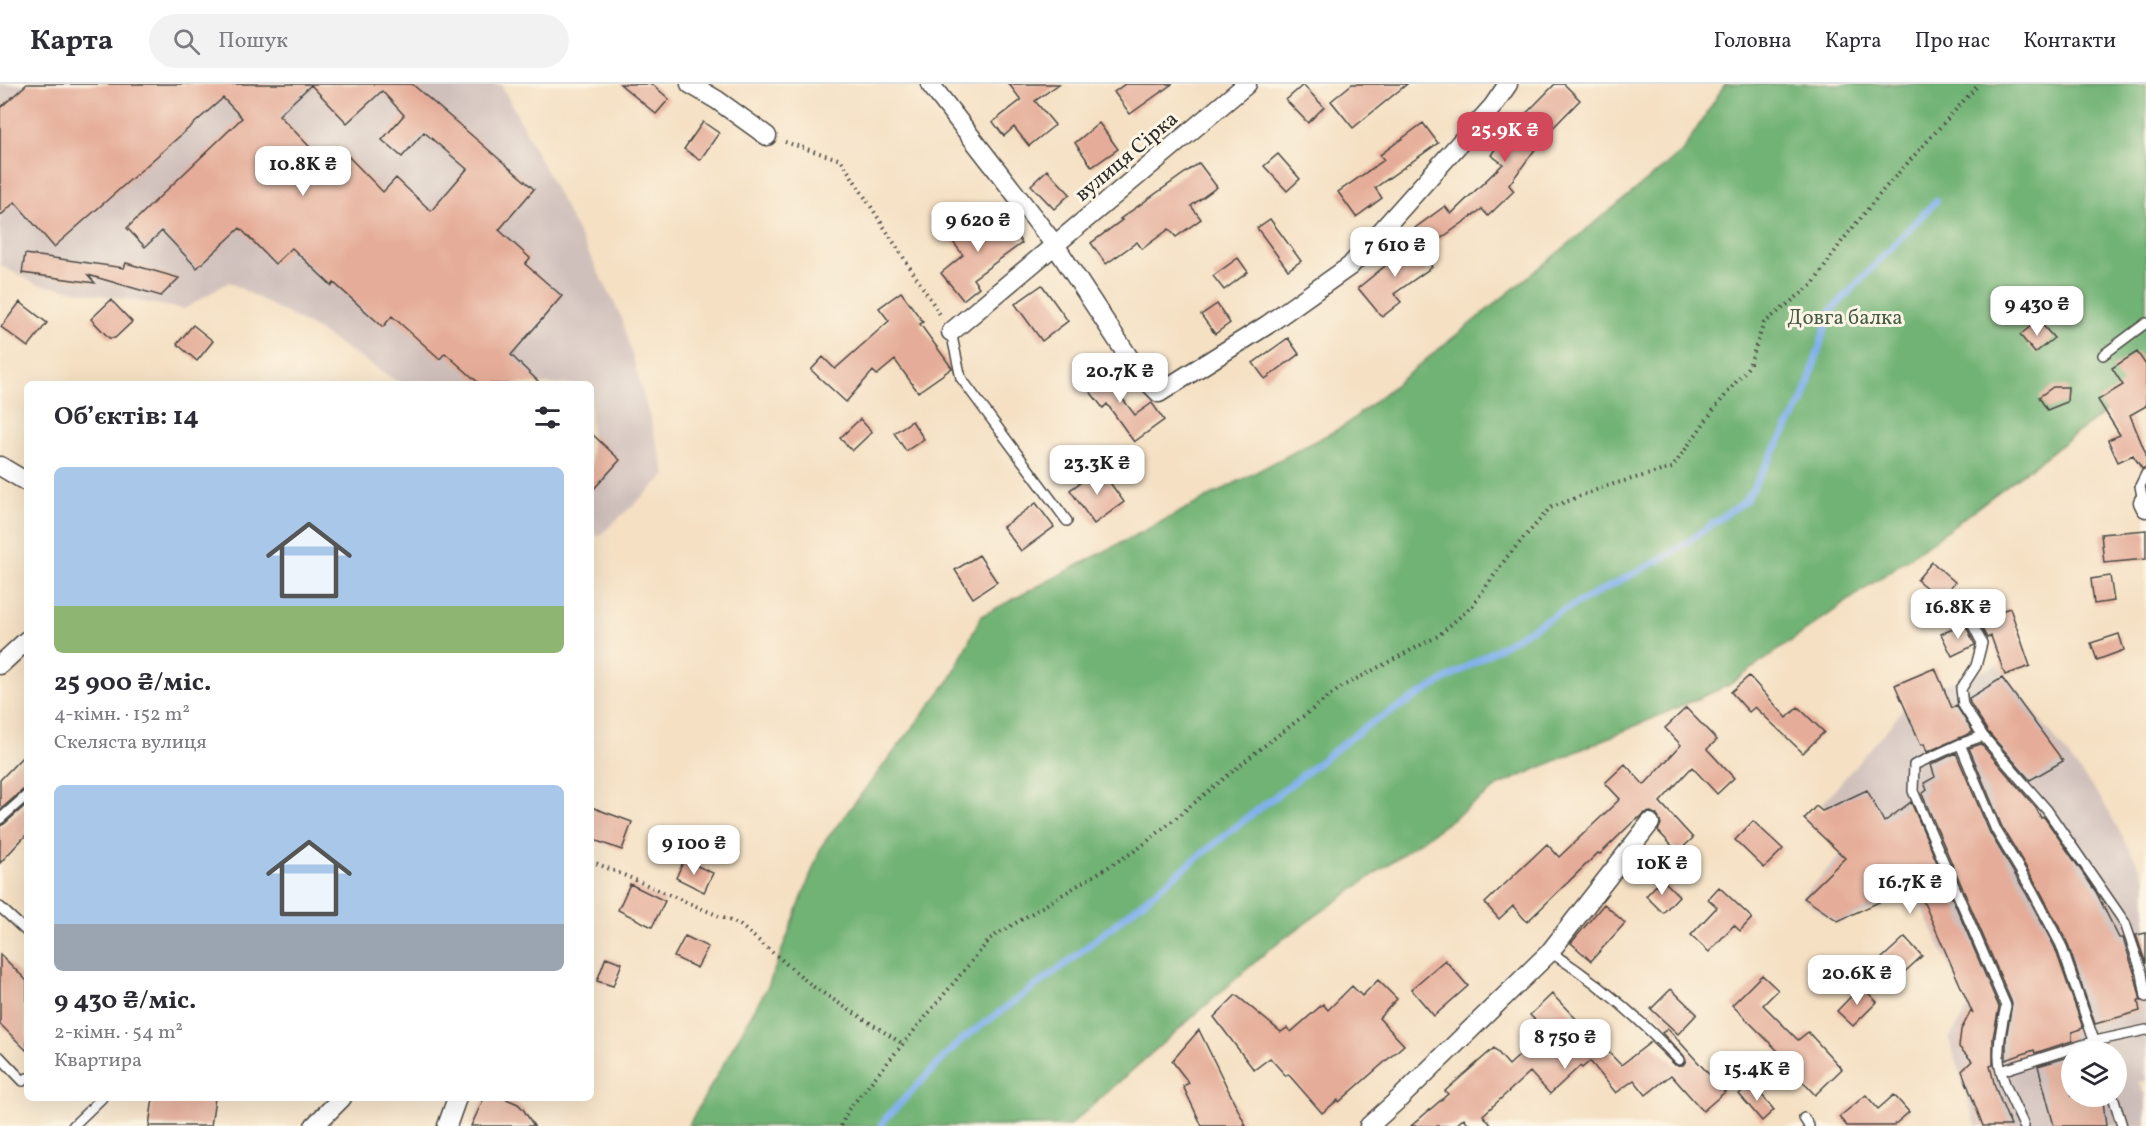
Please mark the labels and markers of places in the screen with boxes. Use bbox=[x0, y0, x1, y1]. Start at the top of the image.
pin: 25.9K ₴ bbox=[1450, 112, 1560, 163]
pin: 10.8K ₴ bbox=[248, 146, 358, 197]
pin: 9 620 ₴ bbox=[923, 202, 1033, 253]
pin: 7 610 ₴ bbox=[1340, 227, 1450, 278]
pin: 9 430 ₴ bbox=[1982, 286, 2092, 337]
pin: 20.7K ₴ bbox=[1065, 353, 1175, 404]
pin: 23.3K ₴ bbox=[1042, 445, 1152, 496]
pin: 16.8K ₴ bbox=[1903, 589, 2013, 640]
pin: 9 100 ₴ bbox=[639, 825, 749, 876]
pin: 10K ₴ bbox=[1620, 845, 1704, 896]
pin: 16.7K ₴ bbox=[1855, 864, 1965, 915]
pin: 20.6K ₴ bbox=[1802, 955, 1912, 1006]
pin: 8 750 ₴ bbox=[1510, 1019, 1620, 1070]
pin: 15.4K ₴ bbox=[1702, 1051, 1812, 1102]

